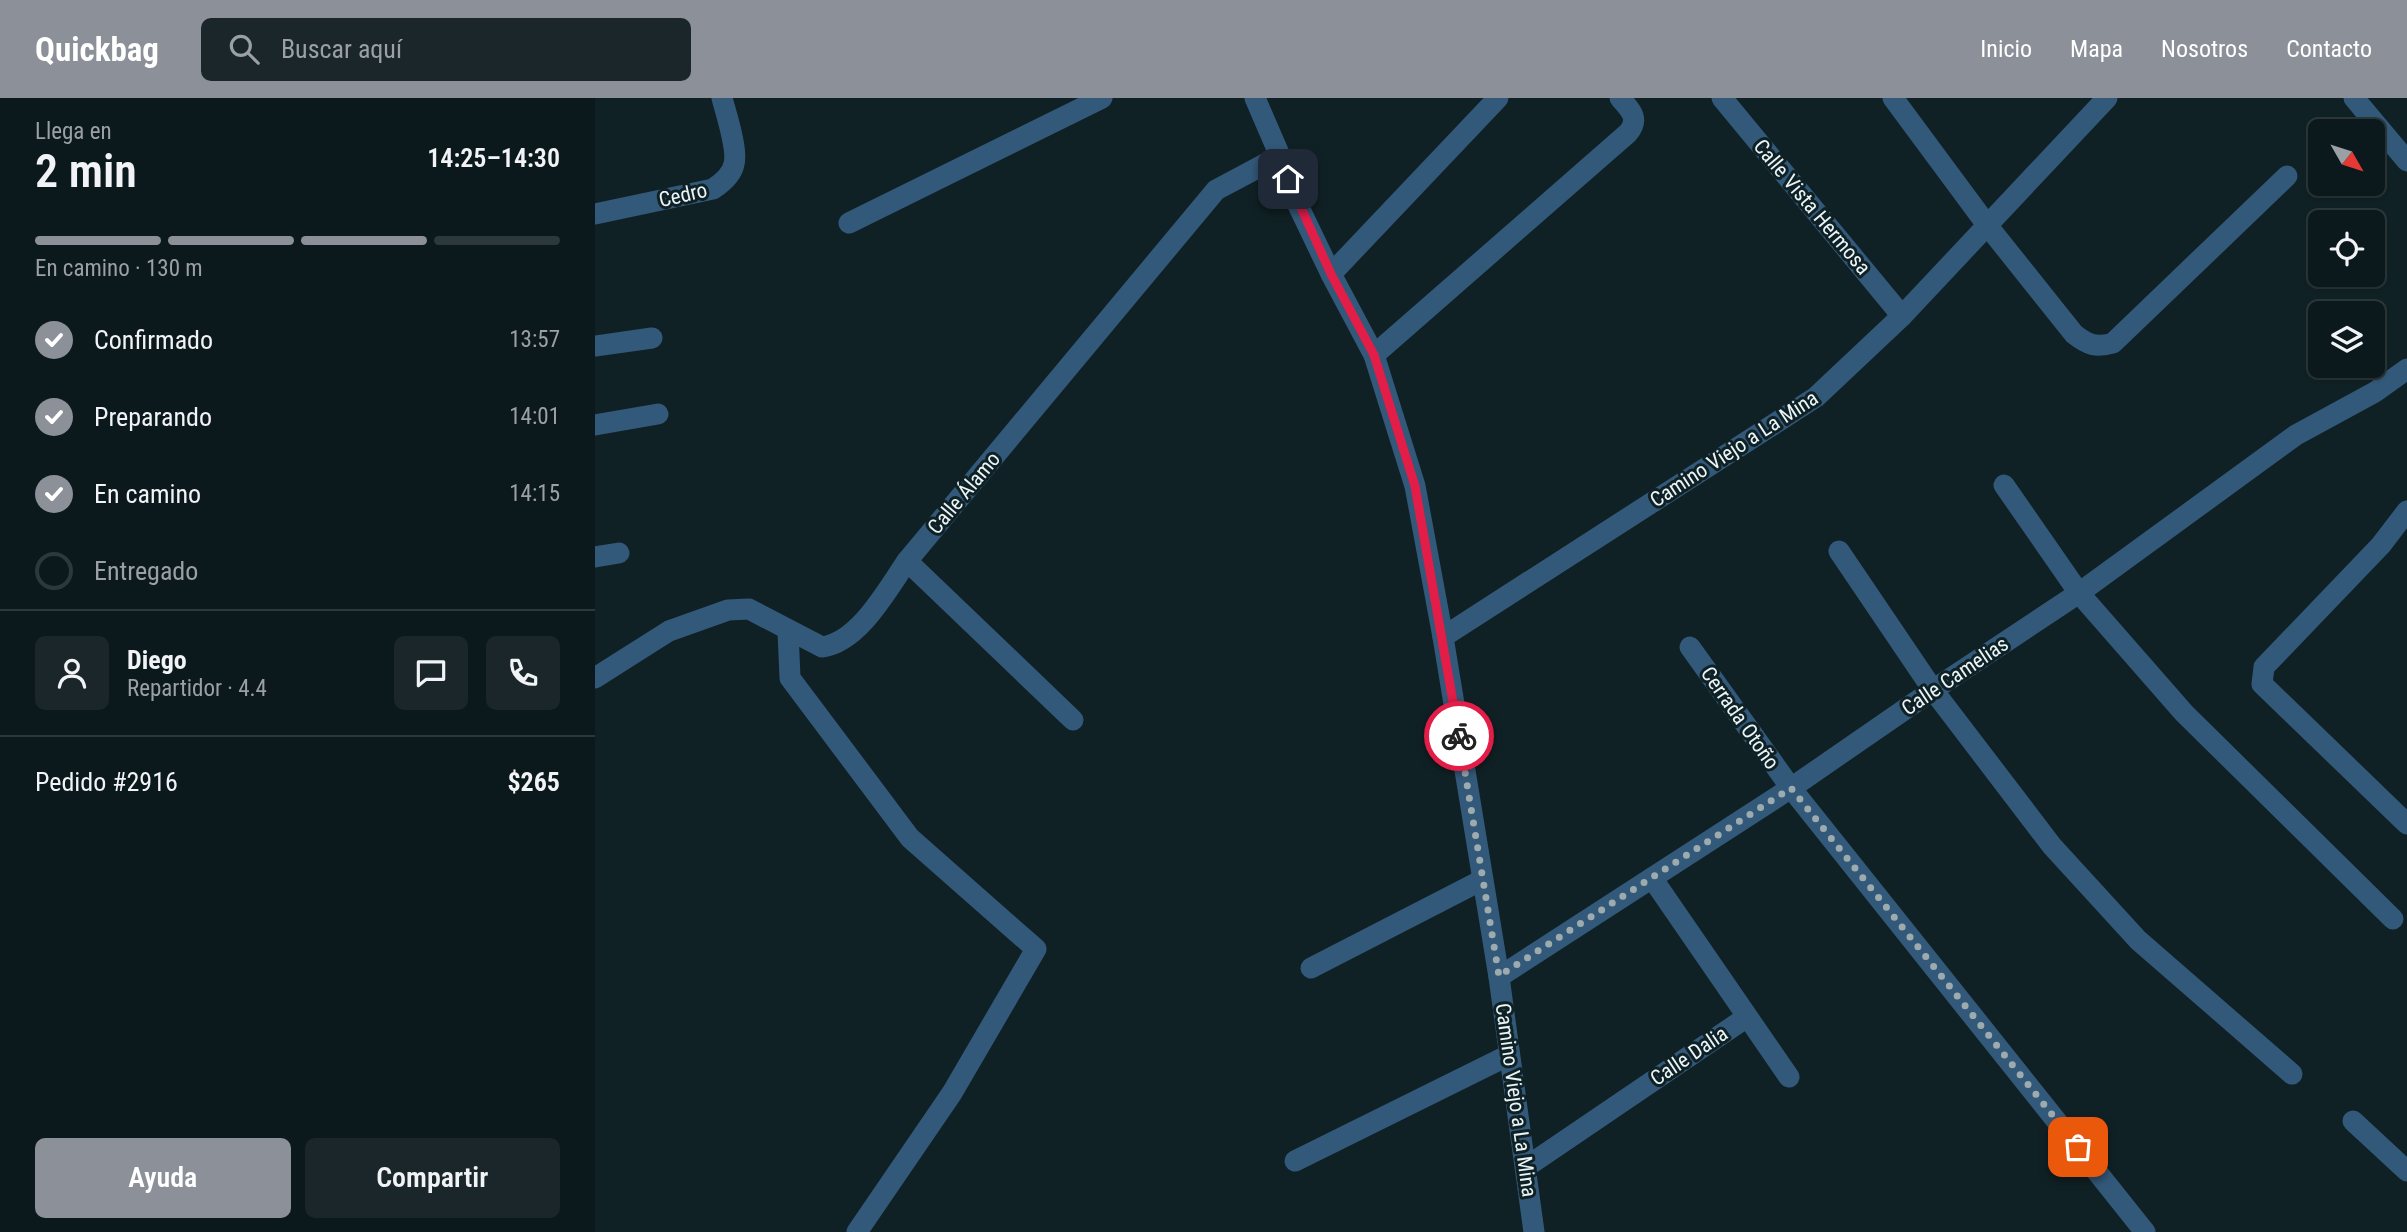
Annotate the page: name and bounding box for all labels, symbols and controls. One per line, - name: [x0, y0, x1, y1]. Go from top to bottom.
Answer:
- search box: [201, 18, 691, 81]
- text: Quickbag: [35, 30, 159, 69]
- icon: search: [225, 30, 263, 68]
- text: Buscar aquí: [281, 34, 402, 64]
- text: Inicio: [1980, 35, 2032, 63]
- text: Mapa: [2070, 35, 2123, 63]
- text: Nosotros: [2161, 35, 2248, 63]
- text: Contacto: [2286, 35, 2372, 63]
- text: Llega en: [35, 118, 112, 145]
- north arrow: [2308, 119, 2385, 196]
- map controls: [2308, 119, 2385, 378]
- street label: Calle Vista Hermosa: [1749, 135, 1875, 279]
- text: 14:25–14:30: [427, 143, 560, 173]
- text: 2 min: [35, 144, 137, 198]
- pin: [1258, 149, 1318, 209]
- icon: home: [1269, 160, 1307, 198]
- street label: Cedro: [656, 178, 710, 212]
- button: locate: [2308, 210, 2385, 287]
- text: En camino · 130 m: [35, 255, 203, 282]
- button: layers: [2308, 301, 2385, 378]
- icon: check: [35, 321, 73, 359]
- text: Confirmado: [94, 325, 213, 355]
- text: 13:57: [509, 326, 560, 353]
- street label: Camino Viejo a La Mina: [1646, 386, 1822, 512]
- icon: check: [35, 398, 73, 436]
- text: Preparando: [94, 402, 212, 432]
- text: 14:01: [509, 403, 560, 430]
- street label: Calle Álamo: [923, 447, 1005, 539]
- icon: check: [35, 475, 73, 513]
- text: En camino: [94, 479, 201, 509]
- text: 14:15: [509, 480, 560, 507]
- text: Entregado: [94, 556, 198, 586]
- street label: Calle Camelias: [1897, 632, 2013, 720]
- button: person: [35, 636, 109, 710]
- button: chat: [394, 636, 468, 710]
- button: phone: [486, 636, 560, 710]
- text: Diego: [127, 645, 187, 675]
- street label: Cerrada Otoño: [1696, 662, 1784, 774]
- text: Repartidor · 4.4: [127, 675, 267, 702]
- courier: [1424, 701, 1494, 771]
- icon: bike: [1440, 717, 1478, 755]
- text: Pedido #2916: [35, 767, 178, 797]
- text: $265: [507, 767, 560, 797]
- street label: Camino Viejo a La Mina: [1491, 1002, 1541, 1198]
- street label: Calle Dalia: [1646, 1021, 1732, 1091]
- pin: [2048, 1117, 2108, 1177]
- icon: bag: [2059, 1128, 2097, 1166]
- button: Ayuda: [35, 1138, 291, 1218]
- button: Compartir: [305, 1138, 560, 1218]

